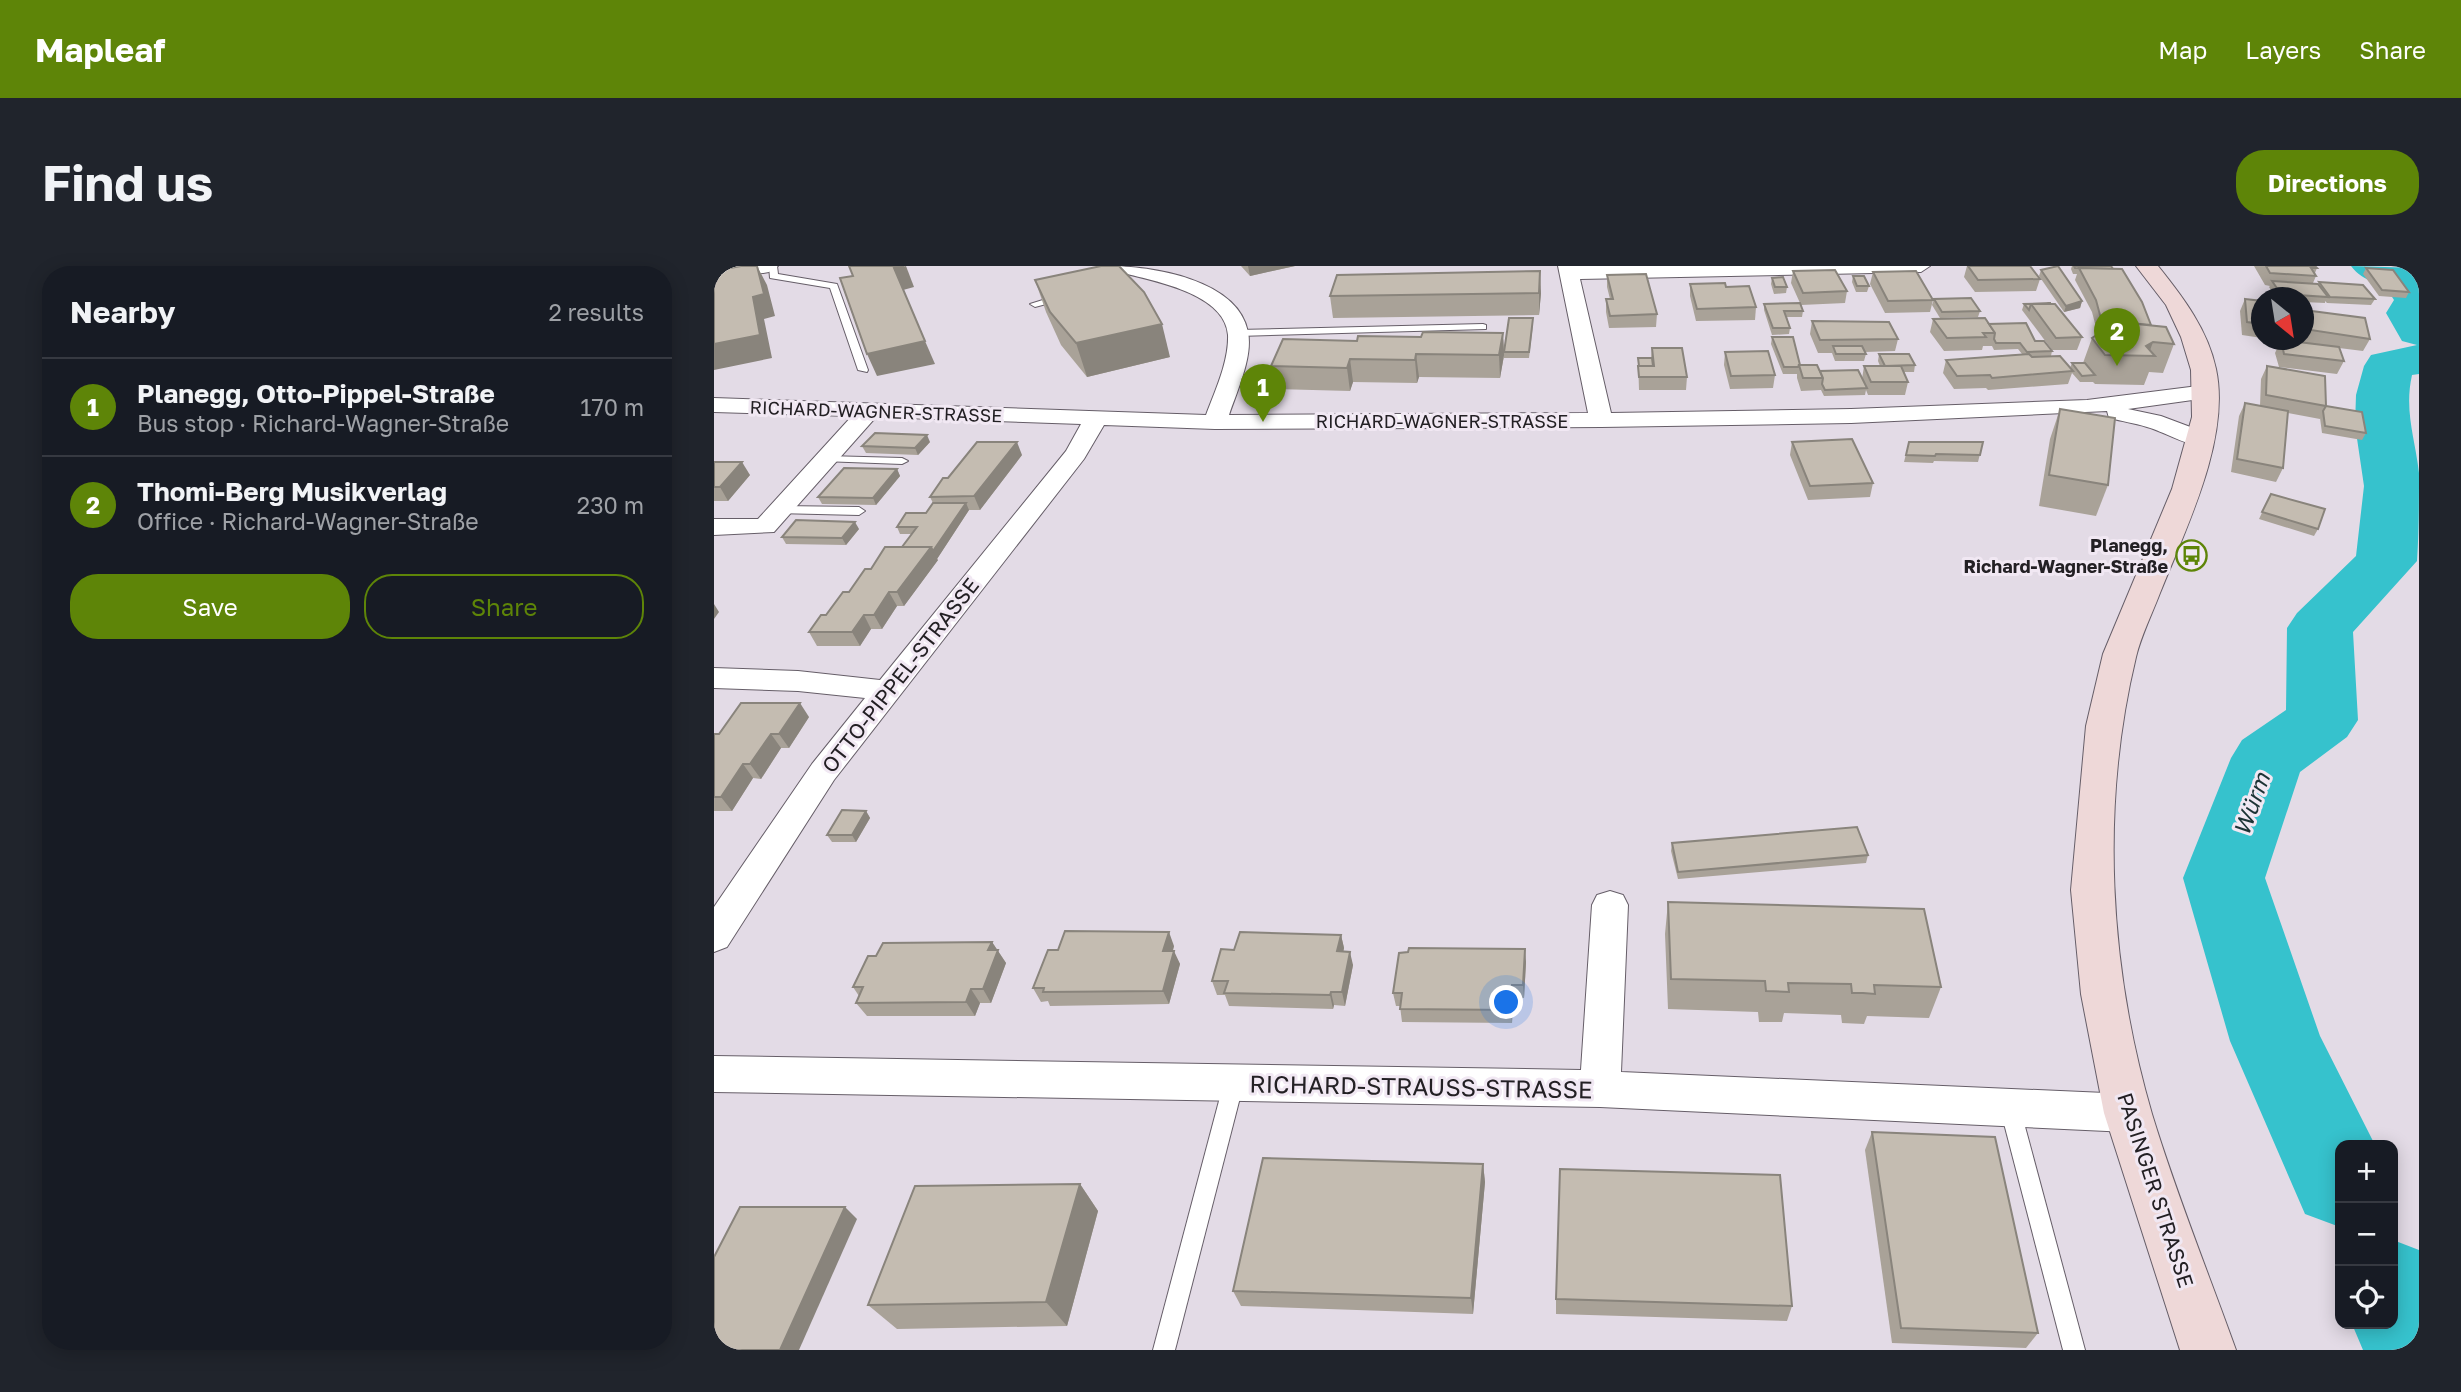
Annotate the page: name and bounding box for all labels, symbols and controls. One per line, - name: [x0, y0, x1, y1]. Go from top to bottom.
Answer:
- text: Mapleaf: [35, 30, 165, 69]
- text: Map: [2158, 35, 2207, 64]
- text: Layers: [2245, 35, 2321, 64]
- text: Share: [2359, 35, 2426, 64]
- button: Directions: [2236, 150, 2419, 215]
- text: Find us: [42, 153, 213, 212]
- north arrow: [2251, 287, 2314, 350]
- text: Nearby: [70, 294, 175, 330]
- text: 2 results: [548, 298, 644, 326]
- pin: 2: [2094, 308, 2140, 366]
- pin: 1: [1240, 364, 1286, 422]
- text: Planegg, Otto-Pippel-Straße: [137, 378, 495, 409]
- text: 1: [87, 393, 99, 421]
- text: 170 m: [580, 393, 644, 421]
- street label: RICHARD-WAGNER-STRASSE: [749, 396, 1003, 426]
- text: Bus stop · Richard-Wagner-Straße: [137, 409, 509, 437]
- street label: RICHARD-WAGNER-STRASSE: [1316, 410, 1568, 432]
- text: Thomi-Berg Musikverlag: [137, 476, 447, 507]
- text: 2: [86, 491, 100, 519]
- text: 230 m: [577, 491, 644, 519]
- text: Office · Richard-Wagner-Straße: [137, 507, 479, 535]
- place label: Planegg, Richard-Wagner-Straße: [1964, 534, 2168, 577]
- bus stop icon: Planegg, Richard-Wagner-Straße: [2174, 538, 2208, 572]
- street label: OTTO-PIPPEL-STRASSE: [816, 573, 984, 777]
- button: Save: [70, 574, 350, 639]
- button: Share: [364, 574, 644, 639]
- water label: Würm: [2227, 767, 2276, 839]
- your location: [1489, 985, 1523, 1019]
- street label: RICHARD-STRAUSS-STRASSE: [1249, 1069, 1593, 1103]
- street label: PASINGER STRASSE: [2112, 1089, 2200, 1291]
- map controls: [2335, 1140, 2398, 1329]
- button: +: [2335, 1140, 2398, 1203]
- button: −: [2335, 1203, 2398, 1266]
- button: locate: [2335, 1266, 2398, 1329]

